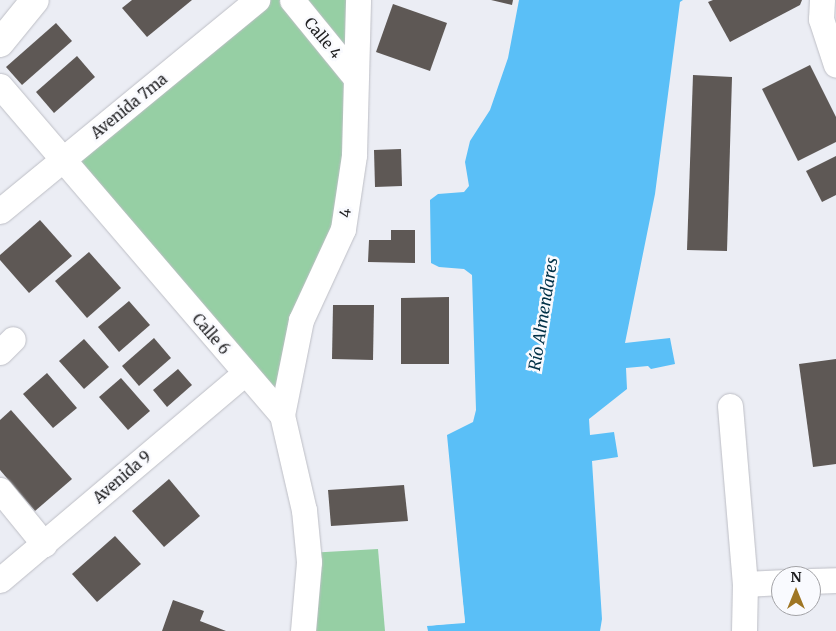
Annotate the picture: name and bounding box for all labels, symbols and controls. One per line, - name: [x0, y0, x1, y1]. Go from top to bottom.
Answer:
- street label: Calle 4: [301, 14, 345, 62]
- street label: Avenida 7ma: [87, 70, 171, 142]
- street label: 4: [335, 207, 355, 219]
- water label: Río Almendares: [525, 256, 561, 372]
- street label: Calle 6: [189, 310, 233, 358]
- street label: Avenida 9: [90, 447, 154, 507]
- north arrow: [771, 566, 821, 616]
- text: N: [790, 568, 802, 586]

